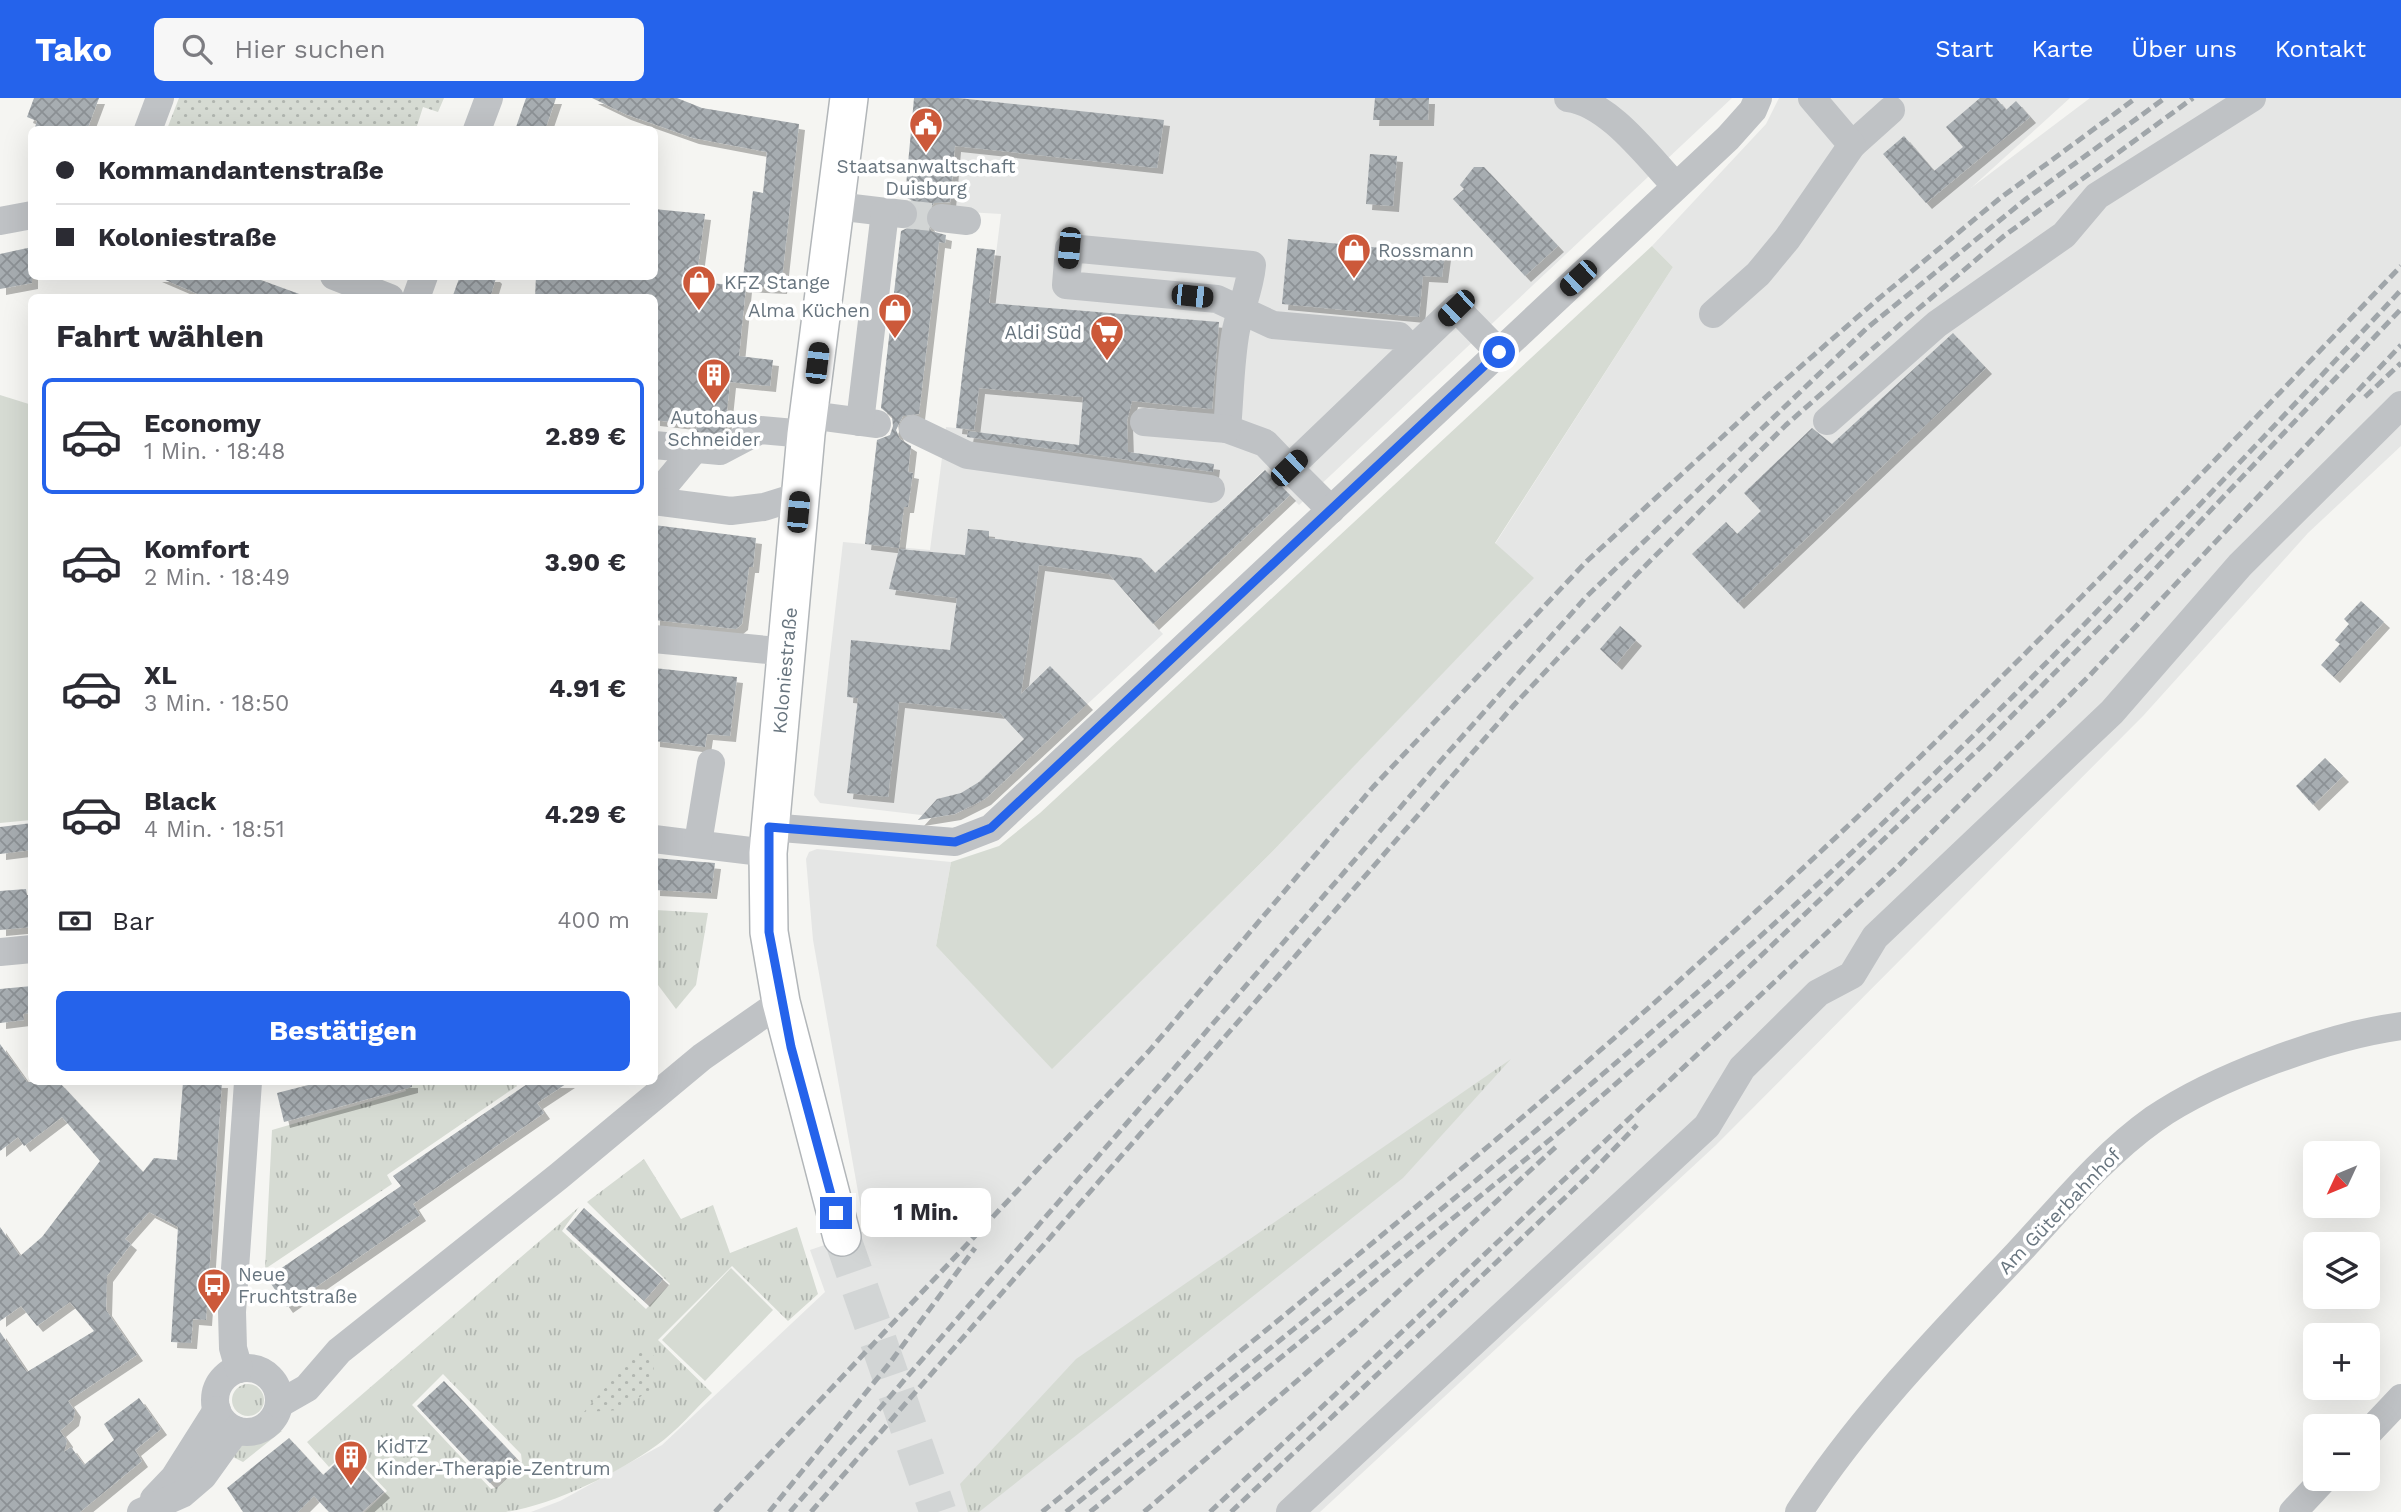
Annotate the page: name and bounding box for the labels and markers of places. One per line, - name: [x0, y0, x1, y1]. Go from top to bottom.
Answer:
- public building icon: Staatsanwaltschaft Duisburg: [907, 105, 945, 154]
- place label: Staatsanwaltschaft Duisburg: [837, 155, 1016, 200]
- shop icon: Rossmann: [1335, 231, 1373, 280]
- place label: Rossmann: [1378, 239, 1474, 262]
- shop icon: KFZ Stange: [680, 263, 718, 312]
- place label: KFZ Stange: [724, 271, 830, 294]
- shop icon: Alma Küchen: [876, 291, 914, 340]
- place label: Alma Küchen: [748, 299, 870, 322]
- supermarket icon: Aldi Süd: [1088, 313, 1126, 362]
- place label: Aldi Süd: [1004, 321, 1082, 344]
- building icon: Autohaus Schneider: [695, 356, 733, 405]
- place label: Autohaus Schneider: [668, 406, 761, 451]
- place label: Neue Fruchtstraße: [238, 1263, 357, 1308]
- bus stop icon: Neue Fruchtstraße: [195, 1266, 233, 1315]
- place label: KidTZ Kinder-Therapie-Zentrum: [376, 1435, 611, 1480]
- building icon: KidTZ Kinder-Therapie-Zentrum: [332, 1438, 370, 1487]

